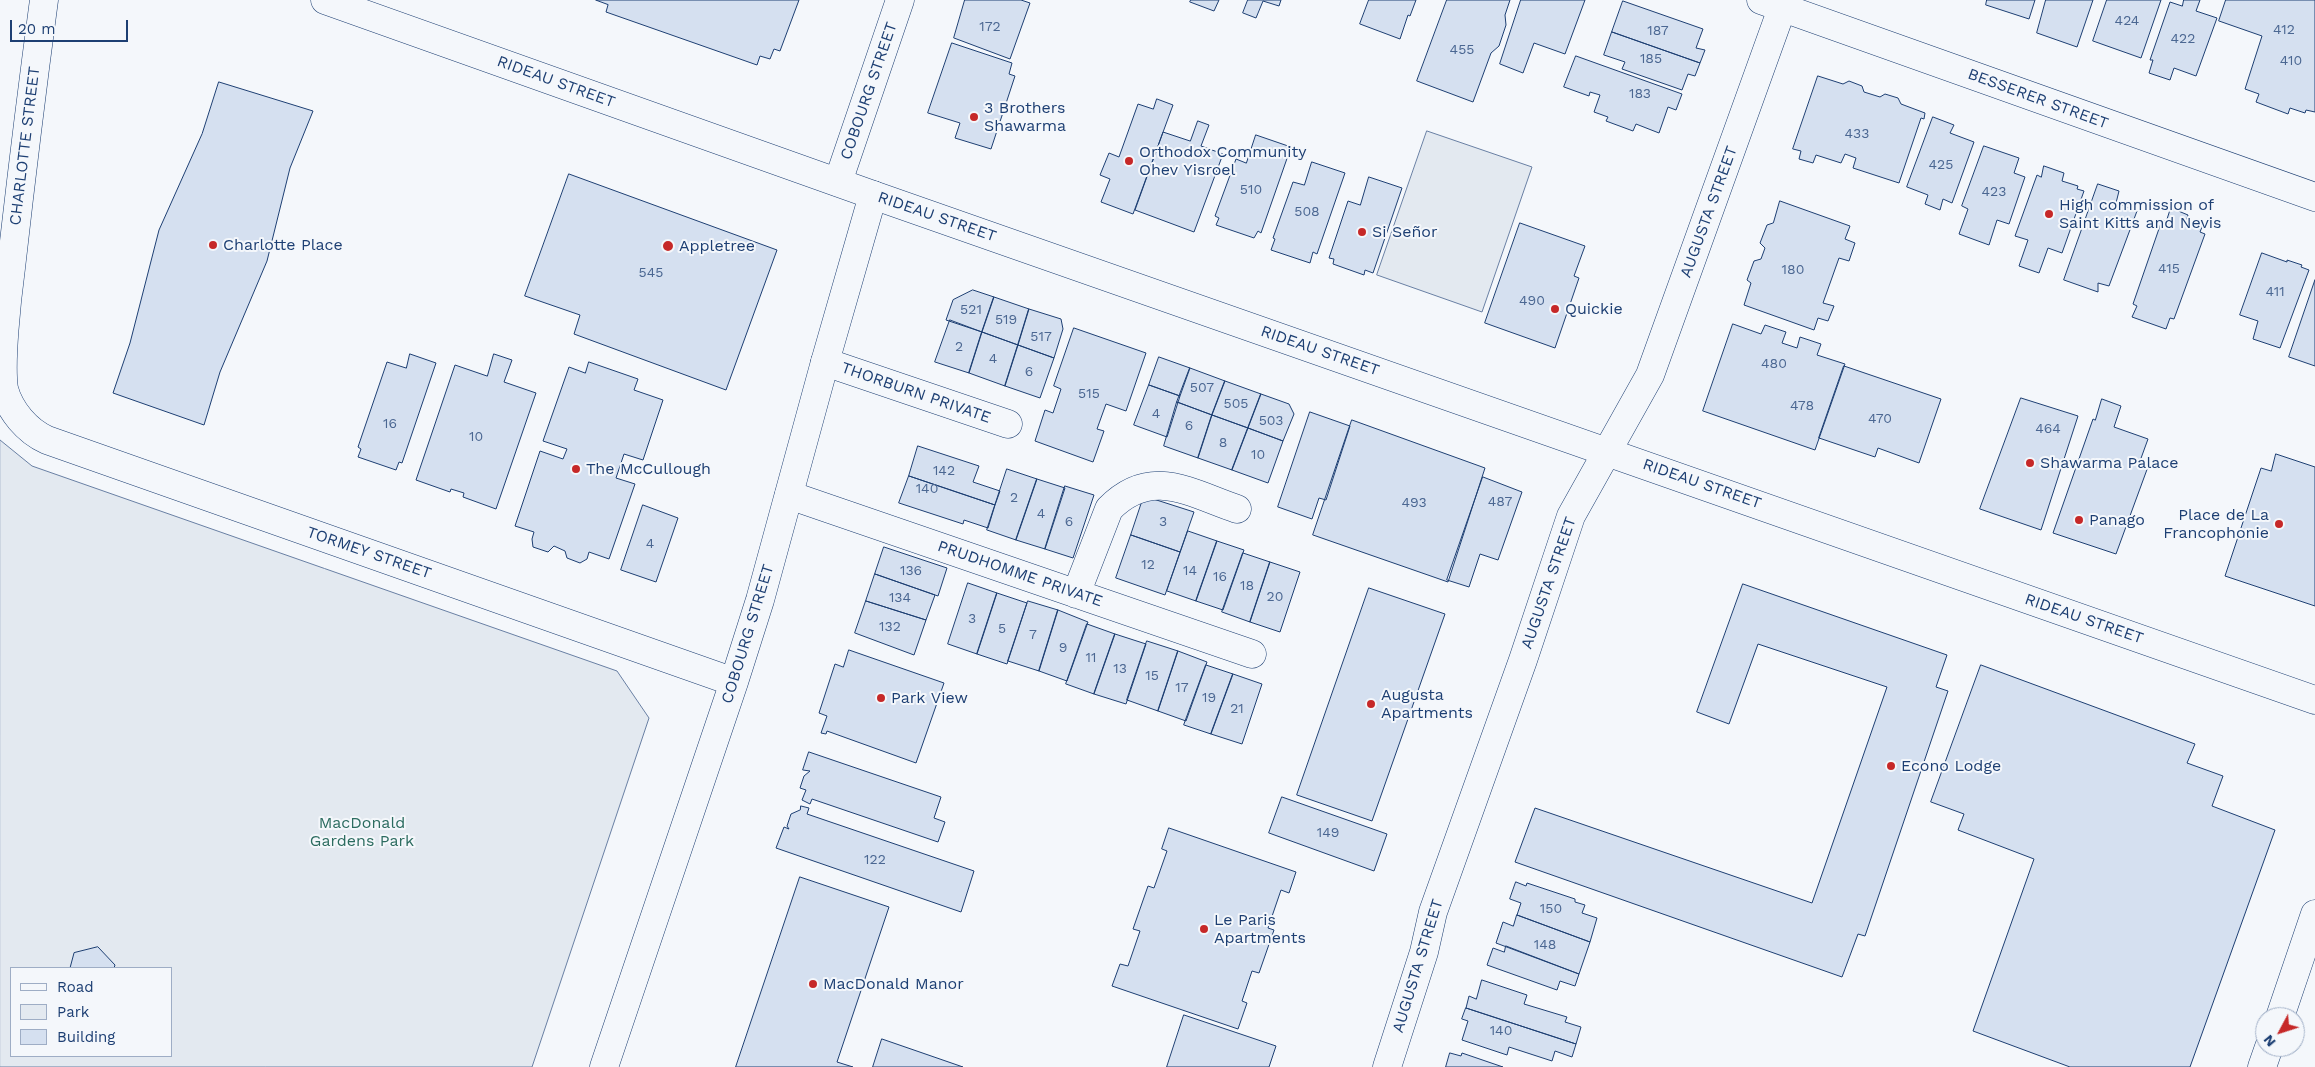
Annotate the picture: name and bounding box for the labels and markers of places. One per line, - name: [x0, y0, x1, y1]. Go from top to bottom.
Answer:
- place label: 3 Brothers Shawarma: [984, 98, 1066, 136]
- marker: 3 Brothers Shawarma: [968, 111, 980, 123]
- place label: Orthodox Community Ohev Yisroel: [1139, 142, 1306, 180]
- marker: Orthodox Community Ohev Yisroel: [1123, 155, 1135, 167]
- place label: High commission of Saint Kitts and Nevis: [2059, 195, 2221, 233]
- marker: High commission of Saint Kitts and Nevis: [2043, 208, 2055, 220]
- place label: Si Señor: [1372, 222, 1437, 242]
- marker: Si Señor: [1356, 226, 1368, 238]
- place label: Charlotte Place: [223, 235, 343, 255]
- place label: Appletree: [679, 236, 755, 256]
- marker: Charlotte Place: [207, 239, 219, 251]
- marker: Appletree: [661, 239, 675, 253]
- place label: Quickie: [1565, 299, 1623, 319]
- marker: Quickie: [1549, 303, 1561, 315]
- place label: Shawarma Palace: [2040, 453, 2179, 473]
- marker: Shawarma Palace: [2024, 457, 2036, 469]
- place label: The McCullough: [586, 459, 711, 479]
- marker: The McCullough: [570, 463, 582, 475]
- place label: Place de La Francophonie: [2163, 505, 2269, 543]
- place label: Panago: [2089, 510, 2145, 530]
- marker: Panago: [2073, 514, 2085, 526]
- marker: Place de La Francophonie: [2273, 518, 2285, 530]
- place label: Augusta Apartments: [1381, 685, 1473, 723]
- place label: Park View: [891, 688, 968, 708]
- marker: Park View: [875, 692, 887, 704]
- marker: Augusta Apartments: [1365, 698, 1377, 710]
- place label: Econo Lodge: [1901, 756, 2001, 776]
- marker: Econo Lodge: [1885, 760, 1897, 772]
- place label: Le Paris Apartments: [1214, 910, 1306, 948]
- marker: Le Paris Apartments: [1198, 923, 1210, 935]
- place label: MacDonald Manor: [823, 974, 964, 994]
- marker: MacDonald Manor: [807, 978, 819, 990]

